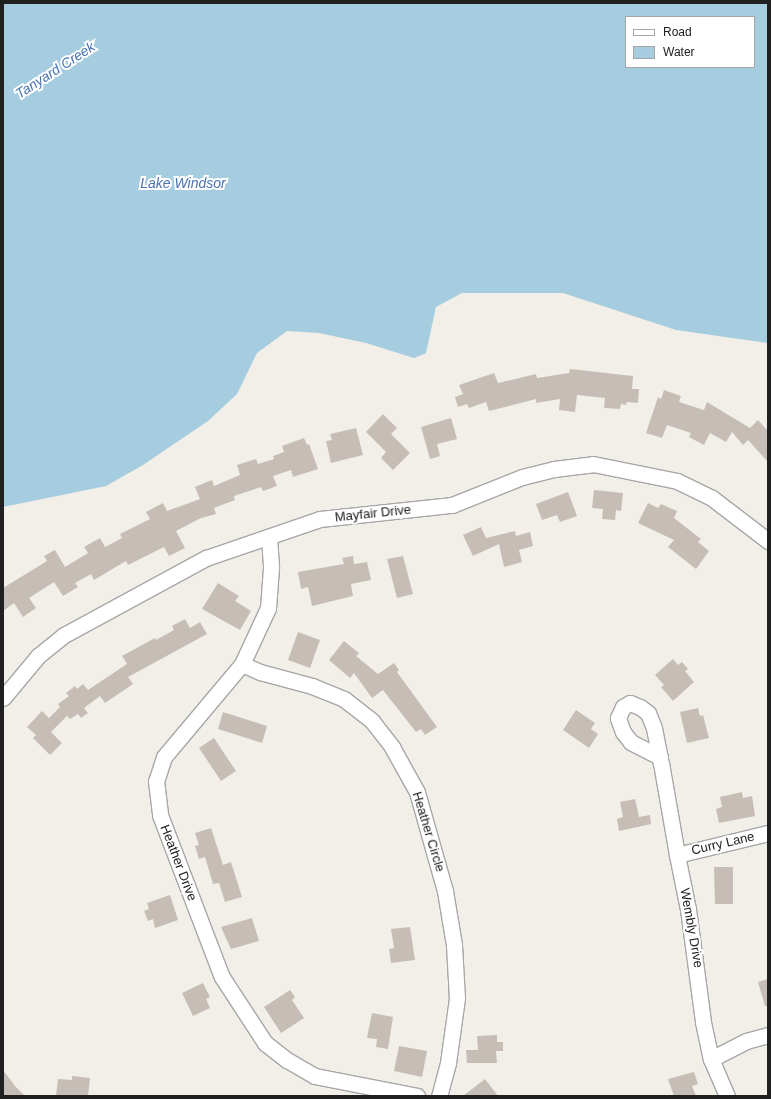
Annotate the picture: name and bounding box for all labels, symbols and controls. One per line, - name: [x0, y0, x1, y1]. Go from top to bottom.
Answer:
- legend: [625, 16, 755, 68]
- text: Road: [663, 25, 692, 39]
- water label: Tanyard Creek: [12, 38, 98, 102]
- text: Water: [663, 45, 695, 59]
- water label: Lake Windsor: [140, 175, 226, 191]
- street label: Mayfair Drive: [334, 502, 412, 526]
- street label: Heather Circle: [408, 790, 448, 874]
- street label: Heather Drive: [156, 823, 200, 903]
- street label: Curry Lane: [690, 829, 756, 859]
- street label: Wembly Drive: [676, 887, 706, 969]

